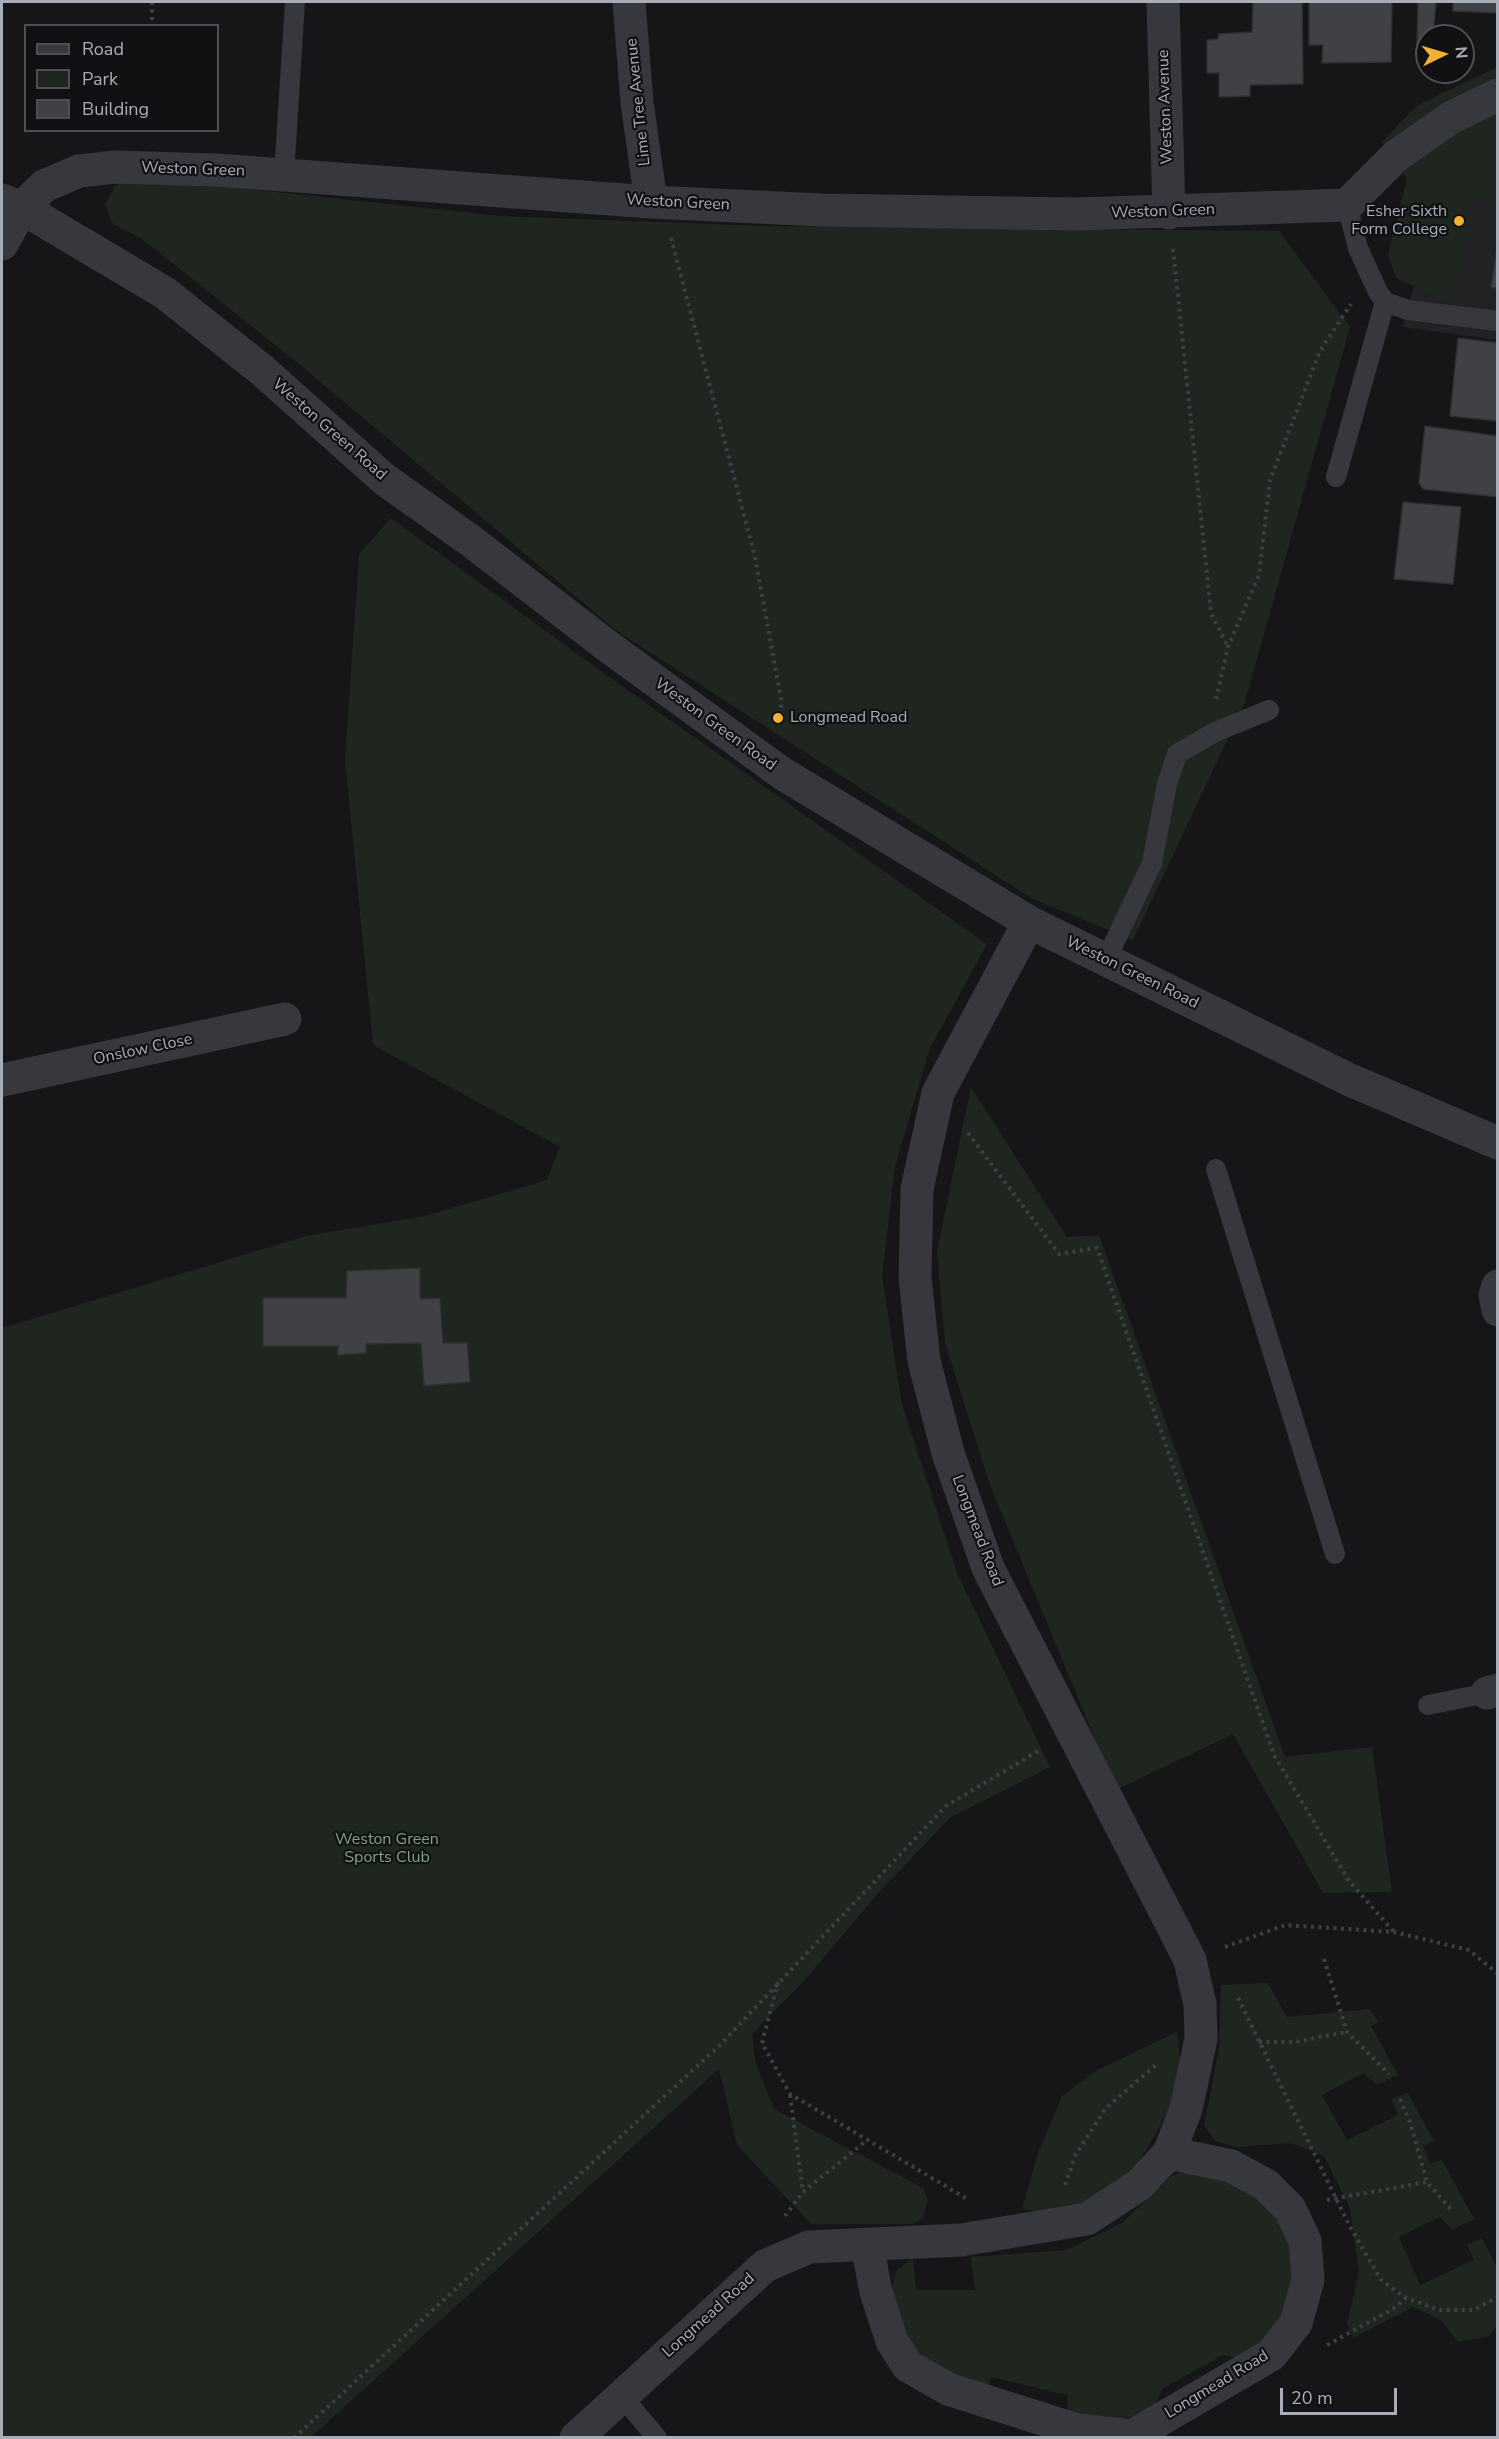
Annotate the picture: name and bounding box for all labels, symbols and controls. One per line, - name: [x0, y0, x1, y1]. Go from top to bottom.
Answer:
- legend: [24, 24, 219, 132]
- north arrow: [1415, 24, 1475, 84]
- text: Road: [82, 37, 124, 61]
- street label: Lime Tree Avenue: [623, 37, 655, 167]
- text: N: [1449, 46, 1472, 60]
- street label: Weston Avenue: [1154, 49, 1178, 165]
- text: Park: [82, 67, 118, 91]
- text: Building: [82, 97, 149, 121]
- street label: Weston Green: [141, 159, 245, 181]
- street label: Weston Green: [626, 191, 730, 215]
- street label: Weston Green: [1111, 201, 1215, 223]
- place label: Esher Sixth Form College: [1351, 202, 1447, 240]
- marker: Esher Sixth Form College: [1452, 214, 1466, 228]
- street label: Weston Green Road: [268, 375, 390, 485]
- street label: Weston Green Road: [651, 675, 779, 775]
- place label: Longmead Road: [790, 708, 907, 728]
- marker: Longmead Road: [771, 711, 785, 725]
- street label: Weston Green Road: [1063, 933, 1201, 1013]
- street label: Onslow Close: [92, 1030, 194, 1070]
- street label: Longmead Road: [947, 1473, 1007, 1589]
- park label: Weston Green Sports Club: [335, 1830, 439, 1868]
- street label: Longmead Road: [659, 2270, 759, 2362]
- street label: Longmead Road: [1162, 2347, 1272, 2423]
- scale bar: [1283, 2376, 1400, 2414]
- text: 20 m: [1291, 2386, 1333, 2410]

